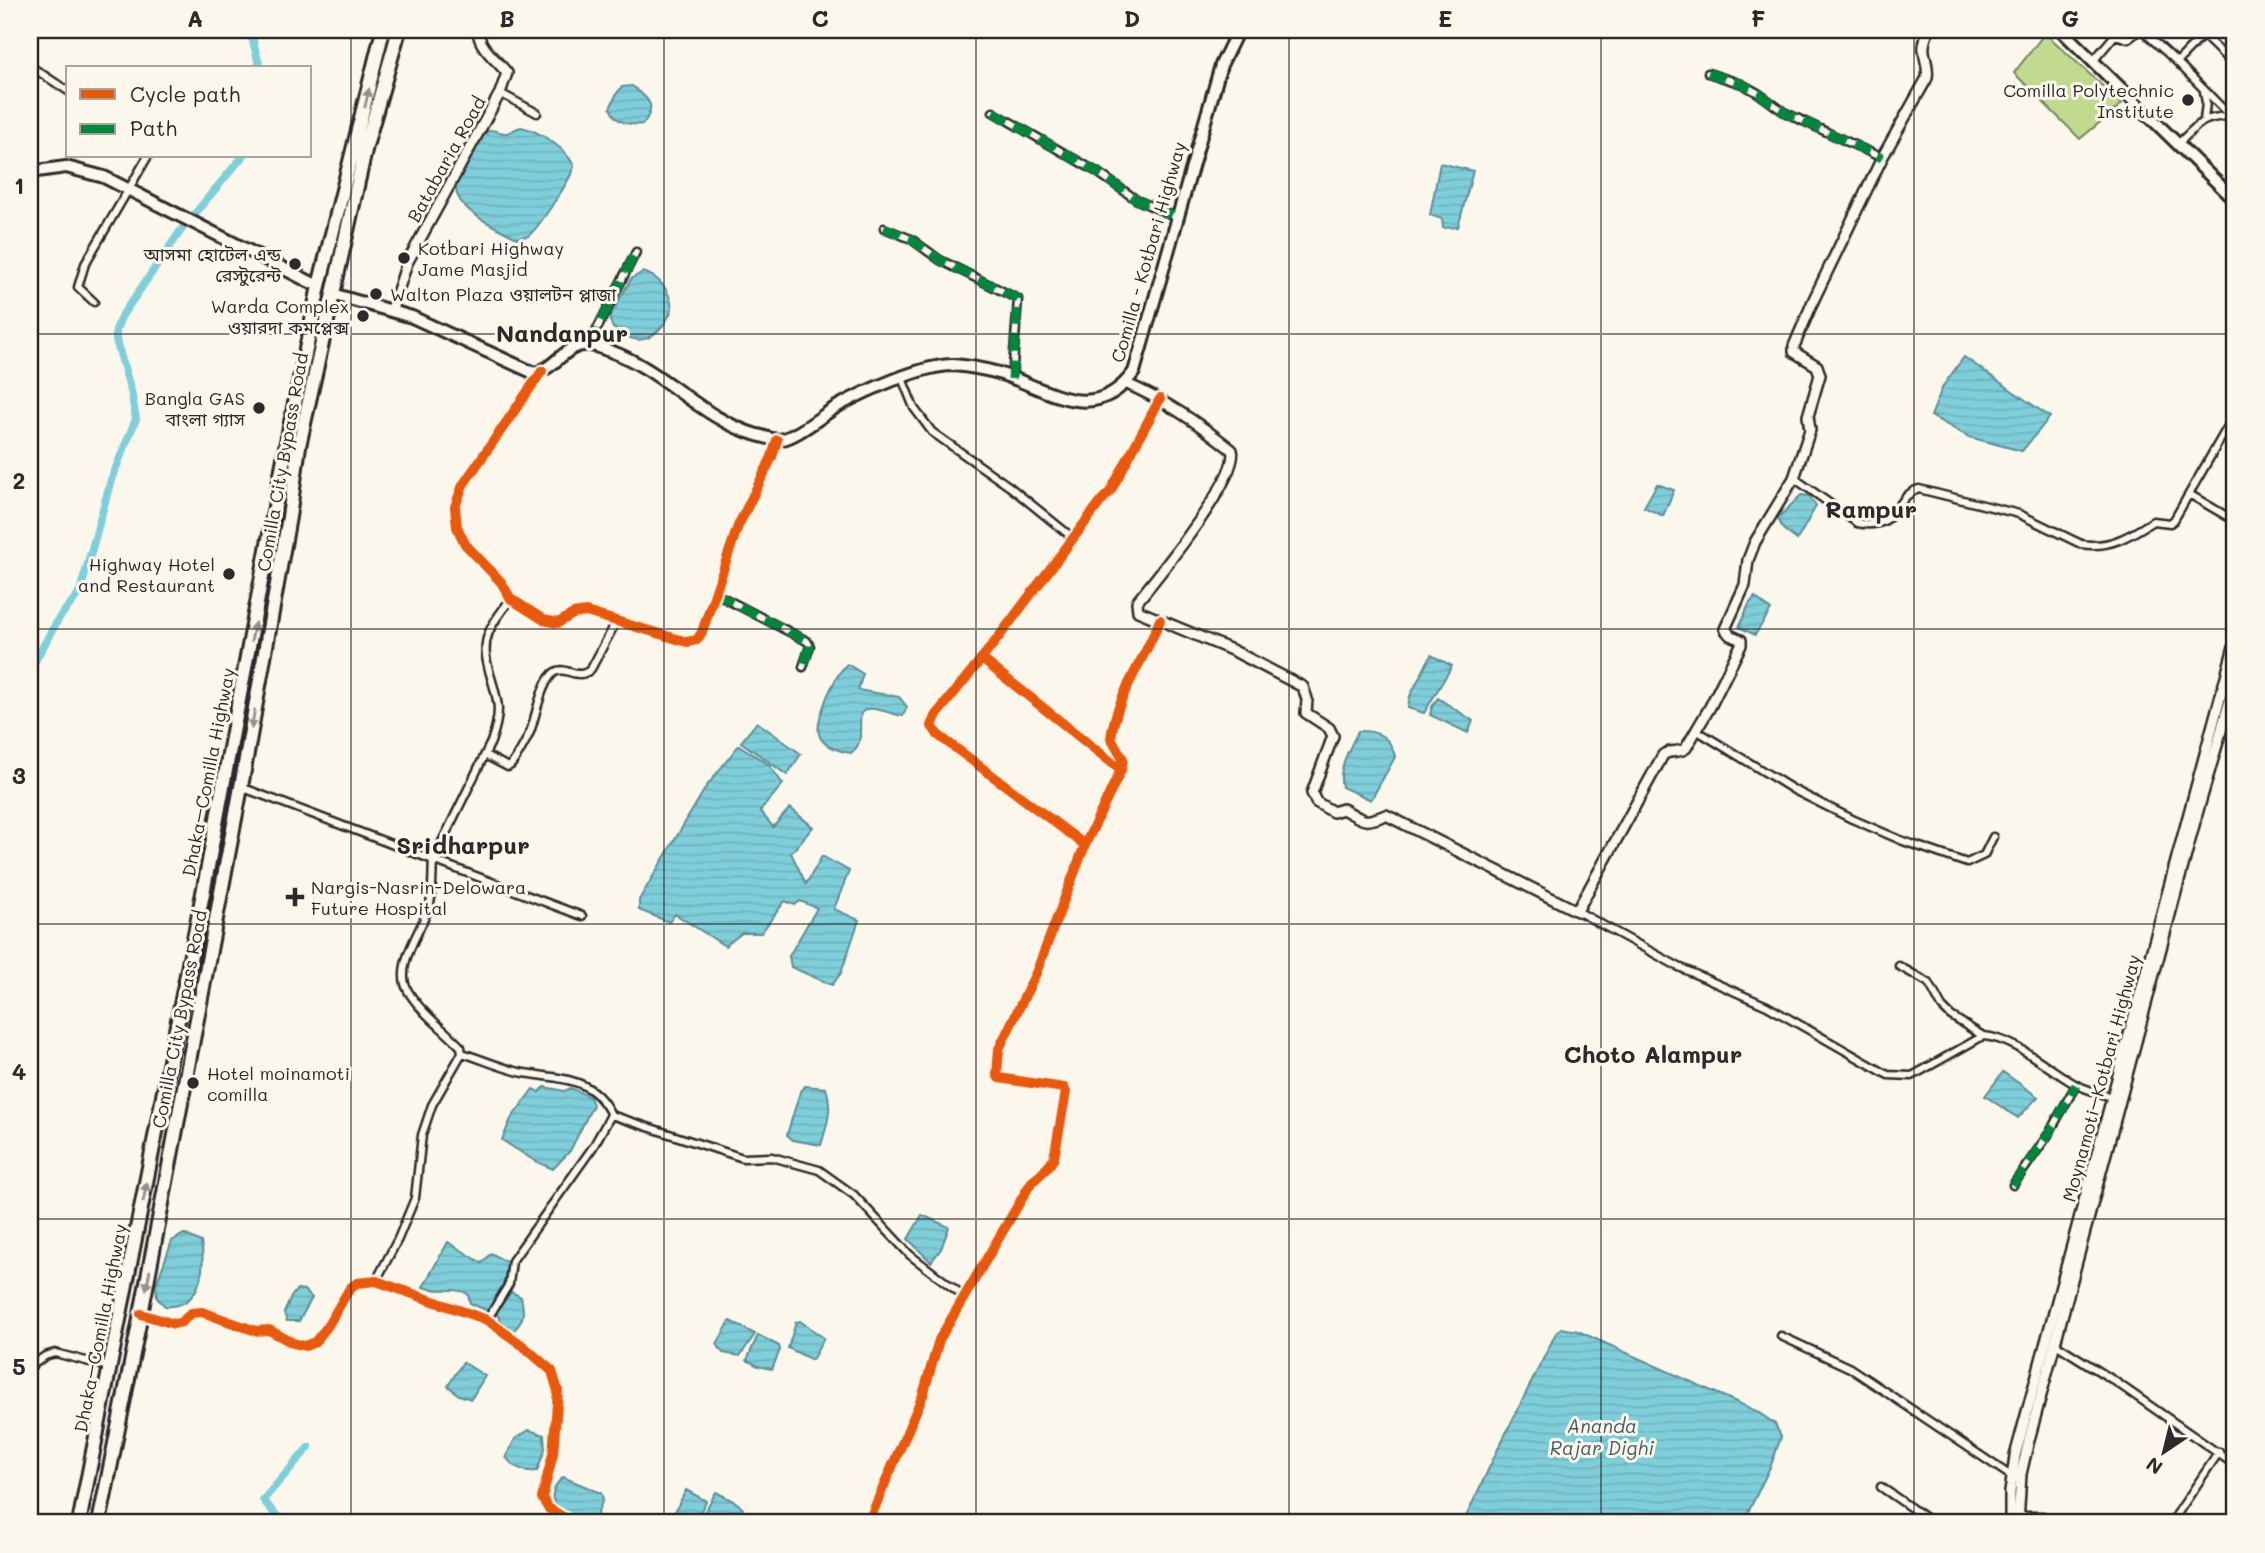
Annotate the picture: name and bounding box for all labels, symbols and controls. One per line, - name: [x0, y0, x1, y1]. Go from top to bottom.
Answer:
- text: A: [187, 3, 203, 33]
- text: B: [499, 3, 515, 33]
- text: C: [811, 3, 829, 33]
- text: D: [1124, 3, 1140, 33]
- text: E: [1438, 3, 1452, 33]
- text: F: [1751, 3, 1765, 33]
- text: G: [2061, 3, 2079, 33]
- legend: [66, 66, 312, 158]
- place label: Comilla Polytechnic Institute: [2003, 78, 2174, 123]
- text: Cycle path: [130, 80, 240, 107]
- one-way arrow: [361, 87, 372, 109]
- street label: Batabaria Road: [401, 92, 491, 226]
- marker: Comilla Polytechnic Institute: [2180, 92, 2196, 108]
- text: Path: [130, 114, 177, 141]
- street label: Comilla - Kotbari Highway: [1105, 139, 1191, 365]
- text: 1: [14, 170, 24, 200]
- place label: Kotbari Highway Jame Masjid: [418, 236, 564, 281]
- place label: আসমা হোটেল এন্ড রেস্টুরেন্ট: [143, 242, 282, 287]
- marker: Kotbari Highway Jame Masjid: [396, 250, 412, 266]
- marker: আসমা হোটেল এন্ড রেস্টুরেন্ট: [287, 256, 303, 272]
- place label: Walton Plaza ওয়ালটন প্লাজা: [390, 282, 616, 306]
- marker: Walton Plaza ওয়ালটন প্লাজা: [368, 286, 384, 302]
- place label: Warda Complex ওয়ারদা কমপ্লেক্স: [211, 294, 350, 339]
- marker: Warda Complex ওয়ারদা কমপ্লেক্স: [355, 308, 371, 324]
- district label: Nandanpur: [496, 317, 628, 348]
- street label: Comilla City Bypass Road: [251, 351, 313, 573]
- place label: Bangla GAS বাংলা গ্যাস: [145, 386, 246, 431]
- marker: Bangla GAS বাংলা গ্যাস: [251, 400, 267, 416]
- text: 2: [13, 465, 25, 495]
- district label: Rampur: [1825, 493, 1917, 524]
- place label: Highway Hotel and Restaurant: [78, 552, 215, 597]
- marker: Highway Hotel and Restaurant: [221, 566, 237, 582]
- one-way arrow: [247, 621, 258, 643]
- street label: Dhaka–Comilla Highway: [176, 666, 240, 878]
- one-way arrow: [247, 708, 258, 730]
- text: 3: [12, 760, 26, 790]
- district label: Sridharpur: [396, 829, 530, 860]
- place label: Nargis-Nasrin-Delowara Future Hospital: [311, 875, 526, 920]
- marker: Nargis-Nasrin-Delowara Future Hospital: [285, 887, 305, 907]
- street label: Comilla City Bypass Road: [146, 908, 212, 1130]
- street label: Moynamoti–Kotbari Highway: [2056, 952, 2146, 1204]
- district label: Choto Alampur: [1564, 1038, 1742, 1069]
- text: 4: [12, 1056, 26, 1086]
- place label: Hotel moinamoti comilla: [207, 1061, 350, 1106]
- marker: Hotel moinamoti comilla: [185, 1075, 201, 1091]
- one-way arrow: [139, 1181, 150, 1203]
- street label: Dhaka–Comilla Highway: [68, 1222, 132, 1434]
- one-way arrow: [142, 1269, 153, 1291]
- text: 5: [12, 1351, 26, 1381]
- water label: Ananda Rajar Dighi: [1550, 1413, 1654, 1460]
- north arrow: [2128, 1416, 2198, 1486]
- text: N: [2141, 1452, 2167, 1481]

